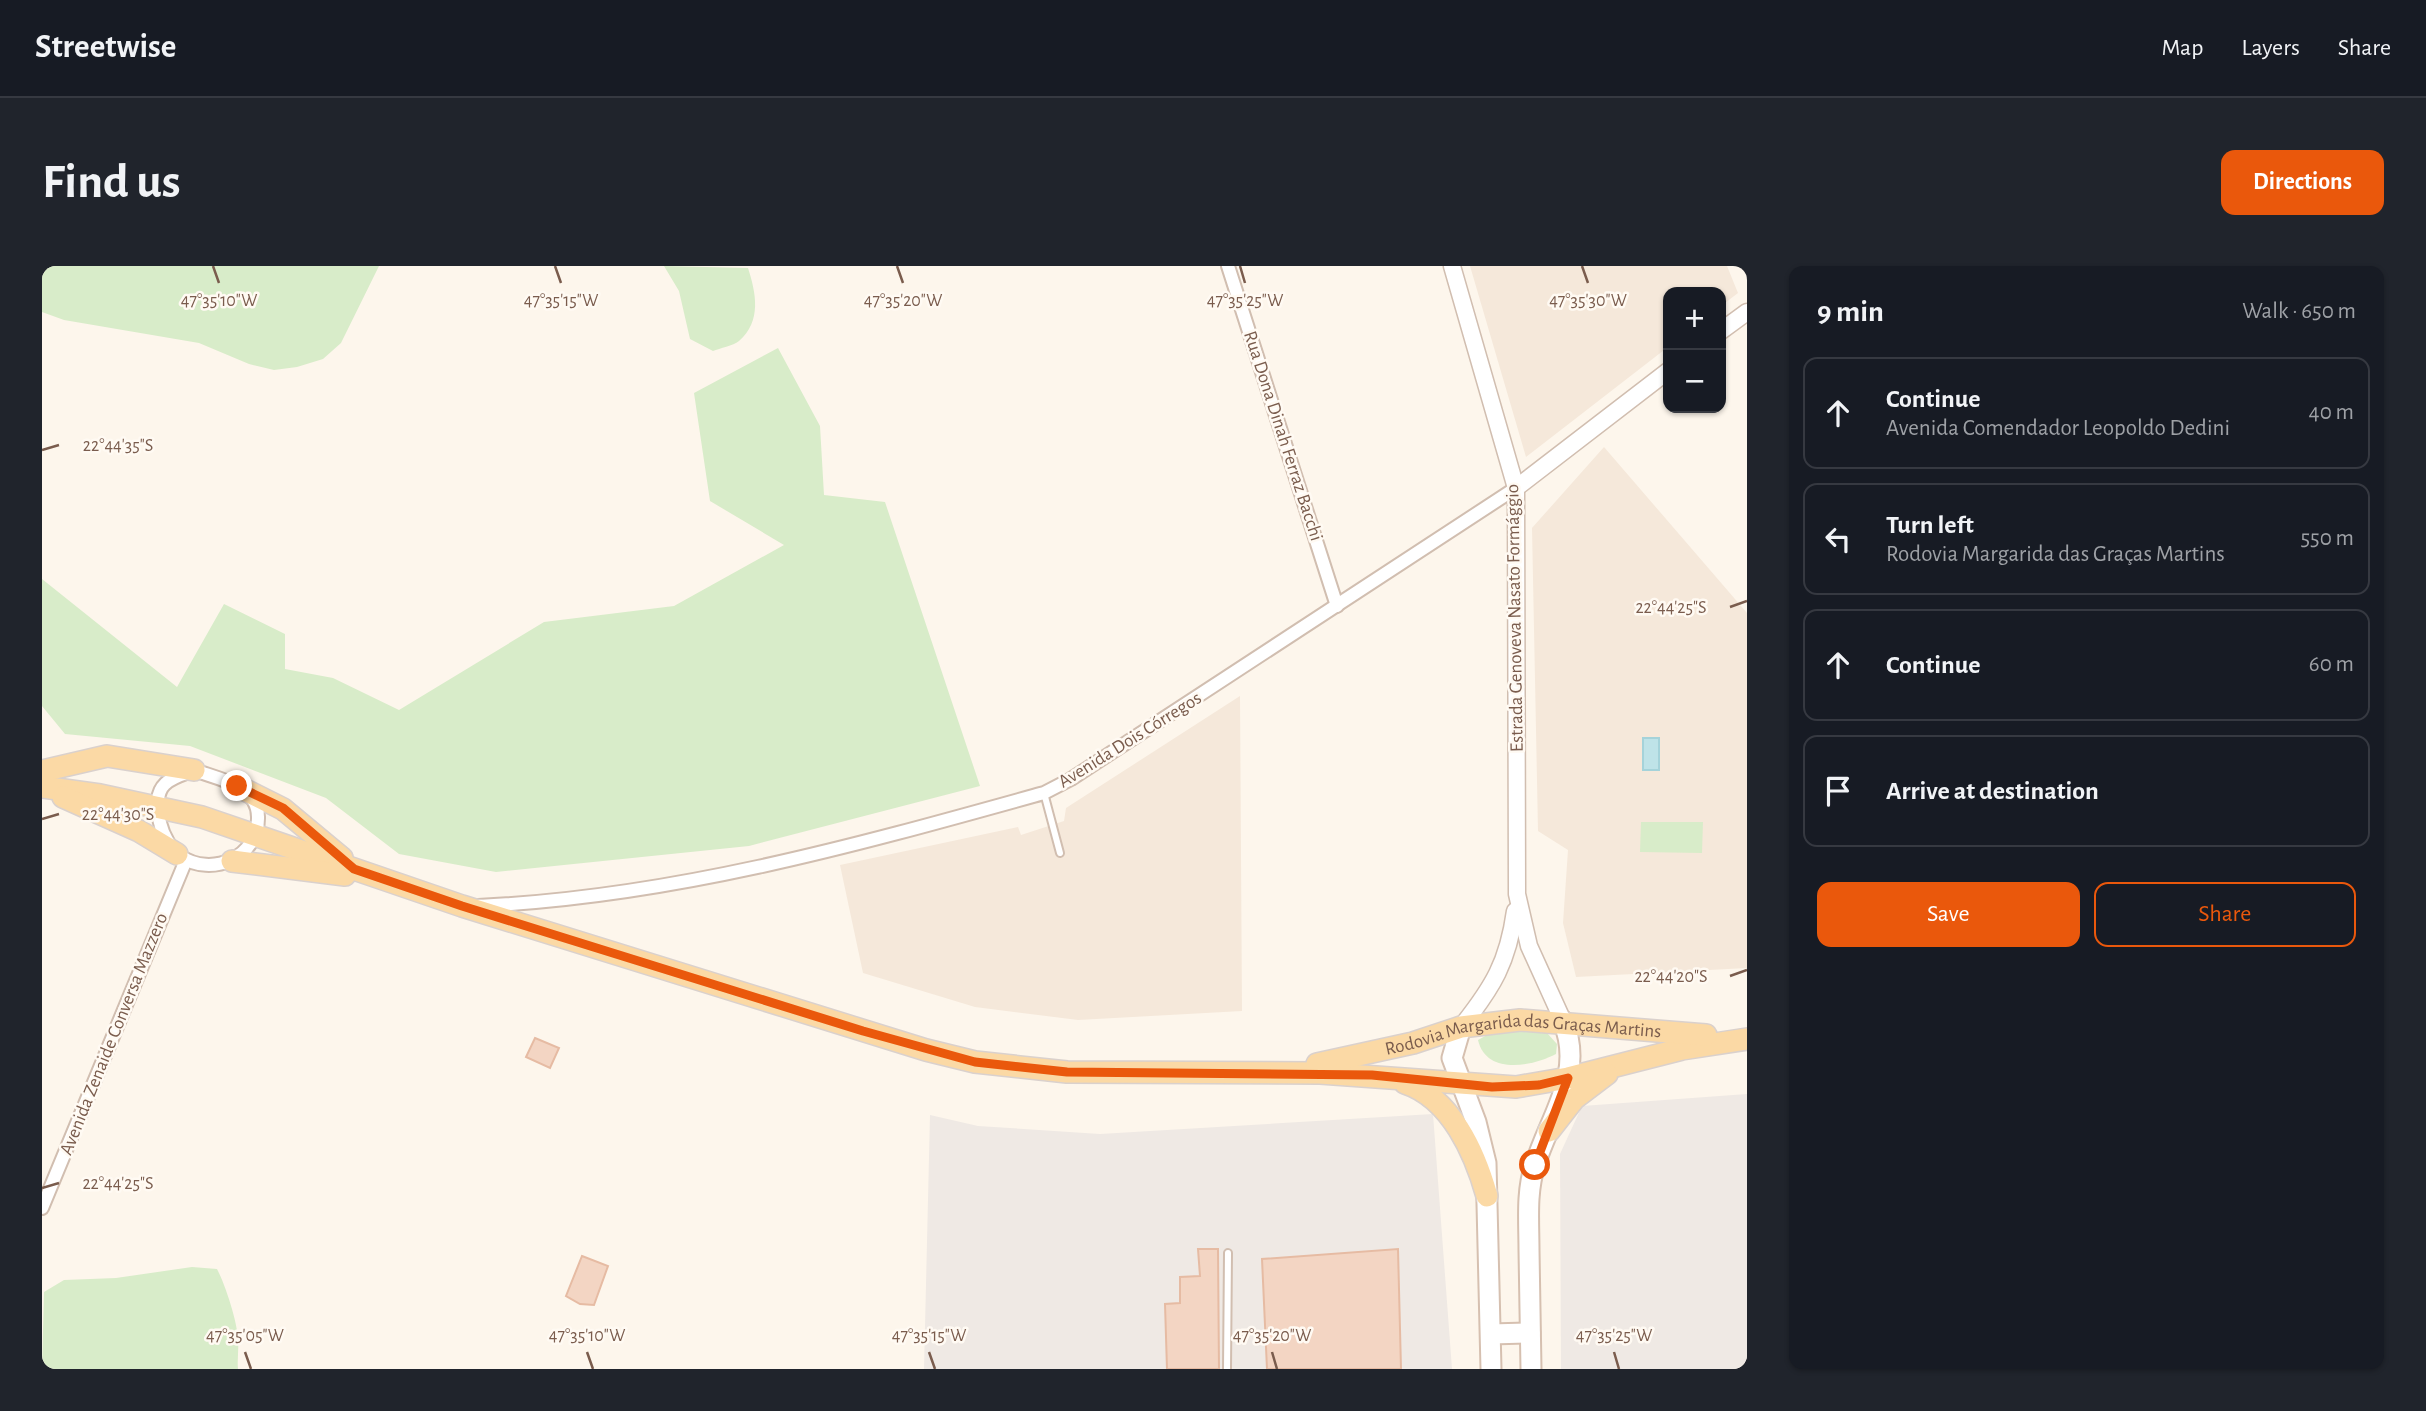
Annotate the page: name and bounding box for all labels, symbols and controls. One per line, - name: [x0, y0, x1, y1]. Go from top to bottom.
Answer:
- text: Streetwise: [35, 31, 176, 64]
- text: Map: [2161, 36, 2203, 60]
- text: Layers: [2241, 36, 2300, 60]
- text: Share: [2338, 36, 2391, 60]
- button: Directions: [2221, 150, 2384, 215]
- text: Find us: [42, 158, 181, 207]
- map controls: [1663, 287, 1726, 413]
- button: +: [1663, 287, 1726, 350]
- text: 47°35'10"W: [181, 292, 257, 310]
- text: 47°35'15"W: [524, 292, 598, 310]
- text: 47°35'20"W: [864, 292, 942, 310]
- text: 47°35'25"W: [1207, 292, 1283, 310]
- text: 47°35'30"W: [1549, 292, 1627, 310]
- text: 9 min: [1817, 297, 1884, 327]
- text: Walk · 650 m: [2242, 300, 2356, 323]
- street label: Rua Dona Dinah Ferraz Bacchi: [1240, 329, 1326, 543]
- button: −: [1663, 350, 1726, 413]
- text: Continue: [1886, 386, 1981, 412]
- icon: ahead: [1819, 394, 1857, 432]
- text: 40 m: [2309, 401, 2354, 424]
- text: Avenida Comendador Leopoldo Dedini: [1886, 417, 2230, 440]
- text: 22°44'35"S: [83, 437, 153, 455]
- street label: Estrada Genoveva Nasato Formággio: [1503, 484, 1527, 752]
- text: Turn left: [1886, 512, 1974, 538]
- icon: left: [1819, 520, 1857, 558]
- text: 550 m: [2300, 527, 2354, 550]
- text: Rodovia Margarida das Graças Martins: [1886, 543, 2225, 566]
- text: 22°44'25"S: [1635, 599, 1707, 617]
- icon: ahead: [1819, 646, 1857, 684]
- text: Continue: [1886, 652, 1981, 678]
- text: 60 m: [2309, 653, 2354, 676]
- street label: Avenida Dois Córregos: [1055, 688, 1205, 792]
- route end: [221, 770, 252, 801]
- icon: arrive: [1819, 772, 1857, 810]
- text: Arrive at destination: [1886, 778, 2099, 804]
- text: 22°44'30"S: [82, 806, 154, 824]
- button: Save: [1817, 882, 2080, 947]
- button: Share: [2094, 882, 2356, 947]
- street label: Avenida Zenaide Conversa Mazzero: [57, 910, 171, 1158]
- text: 22°44'20"S: [1634, 968, 1708, 986]
- street label: Rodovia Margarida das Graças Martins: [1383, 1010, 1662, 1058]
- route start: [1519, 1149, 1550, 1180]
- text: 22°44'25"S: [82, 1175, 154, 1193]
- text: 47°35'05"W: [206, 1327, 284, 1345]
- text: 47°35'10"W: [549, 1327, 625, 1345]
- text: 47°35'15"W: [892, 1327, 966, 1345]
- text: 47°35'20"W: [1233, 1327, 1311, 1345]
- text: 47°35'25"W: [1576, 1327, 1652, 1345]

